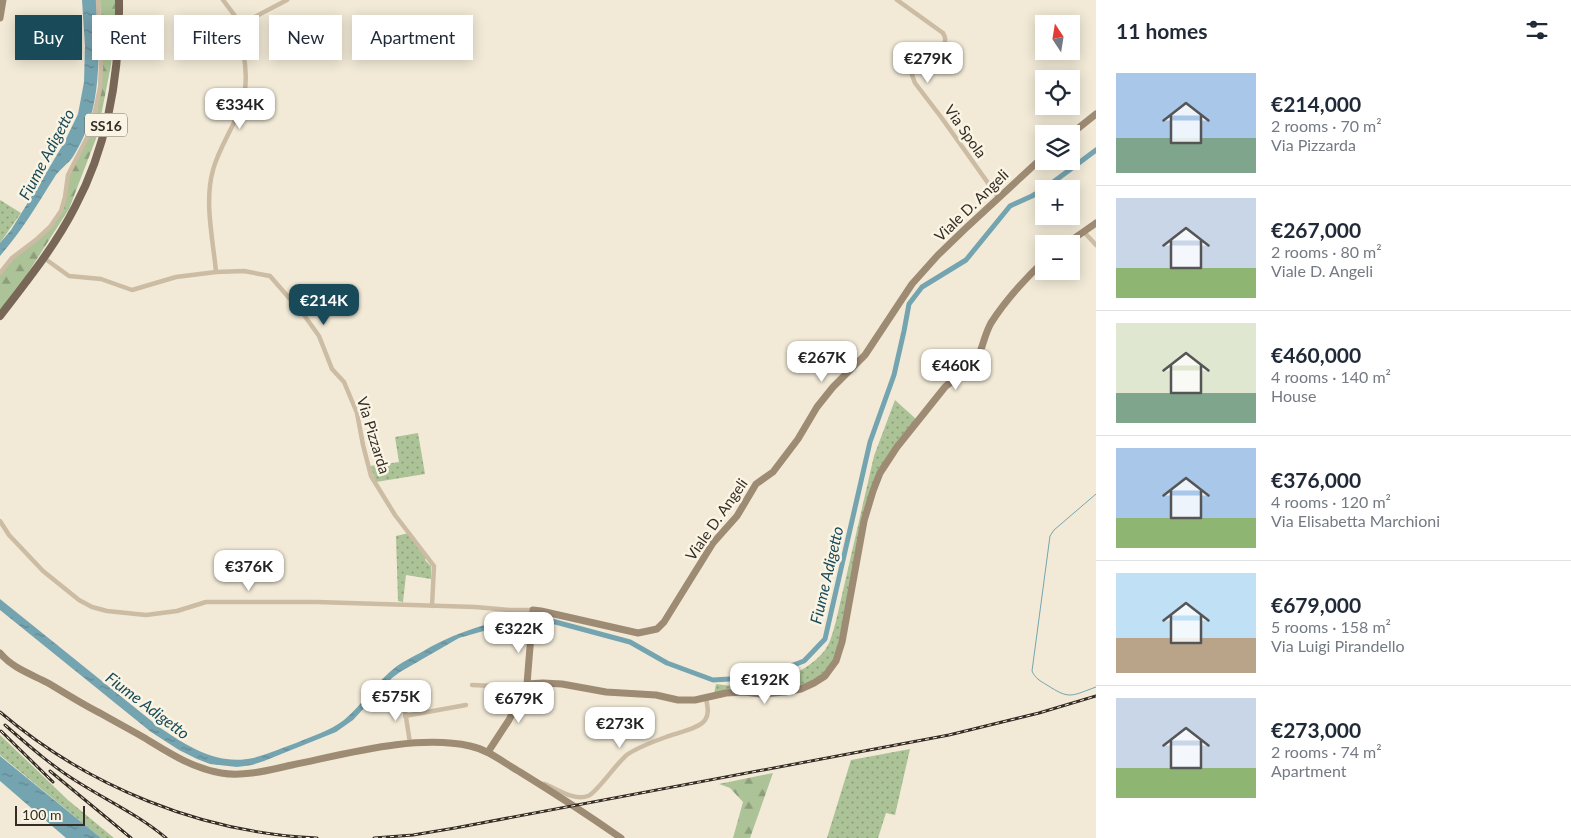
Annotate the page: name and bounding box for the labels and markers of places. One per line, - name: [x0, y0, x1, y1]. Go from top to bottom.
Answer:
- pin: €279K: [893, 42, 963, 84]
- pin: €334K: [205, 88, 275, 130]
- pin: €214K: [289, 284, 359, 326]
- pin: €267K: [787, 340, 857, 383]
- pin: €460K: [921, 348, 991, 391]
- pin: €376K: [214, 550, 284, 592]
- pin: €322K: [484, 612, 554, 654]
- pin: €192K: [730, 662, 800, 705]
- pin: €575K: [361, 680, 431, 722]
- pin: €679K: [484, 682, 554, 724]
- pin: €273K: [585, 706, 655, 749]

